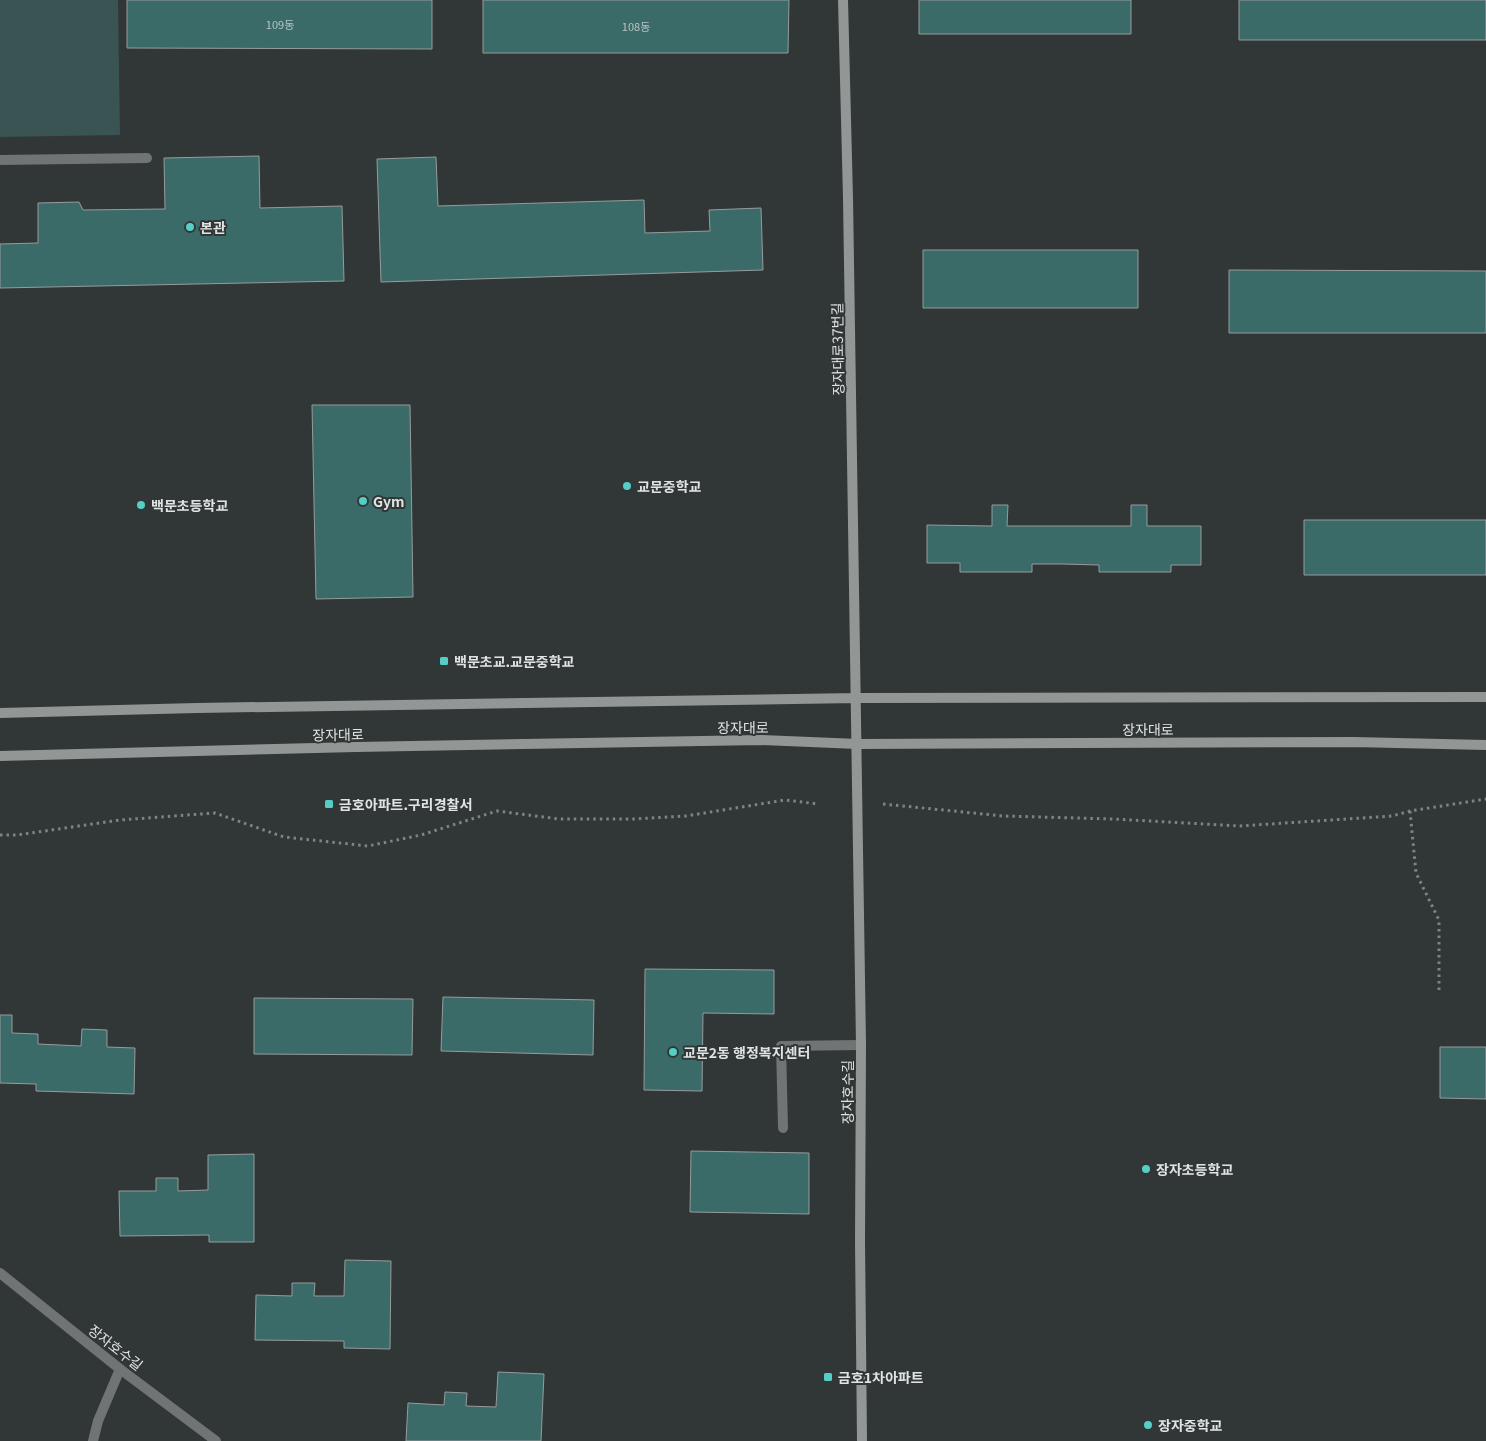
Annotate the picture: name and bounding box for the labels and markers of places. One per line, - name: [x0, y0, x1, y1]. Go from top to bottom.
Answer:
- place label: 본관: [200, 217, 226, 237]
- marker: 본관: [184, 221, 196, 233]
- place label: 교문중학교: [637, 476, 702, 496]
- marker: 교문중학교: [621, 480, 633, 492]
- place label: Gym: [373, 491, 405, 511]
- place label: 백문초등학교: [151, 495, 228, 515]
- marker: Gym: [357, 495, 369, 507]
- marker: 백문초등학교: [135, 499, 147, 511]
- place label: 백문초교.교문중학교: [454, 651, 575, 671]
- marker: 백문초교.교문중학교: [438, 655, 450, 667]
- place label: 금호아파트.구리경찰서: [339, 794, 472, 814]
- marker: 금호아파트.구리경찰서: [323, 798, 335, 810]
- place label: 교문2동 행정복지센터: [683, 1042, 810, 1062]
- marker: 교문2동 행정복지센터: [667, 1046, 679, 1058]
- place label: 장자초등학교: [1156, 1159, 1233, 1179]
- marker: 장자초등학교: [1140, 1163, 1152, 1175]
- place label: 금호1차아파트: [838, 1367, 924, 1387]
- marker: 금호1차아파트: [822, 1371, 834, 1383]
- place label: 장자중학교: [1158, 1415, 1223, 1435]
- marker: 장자중학교: [1142, 1419, 1154, 1431]

